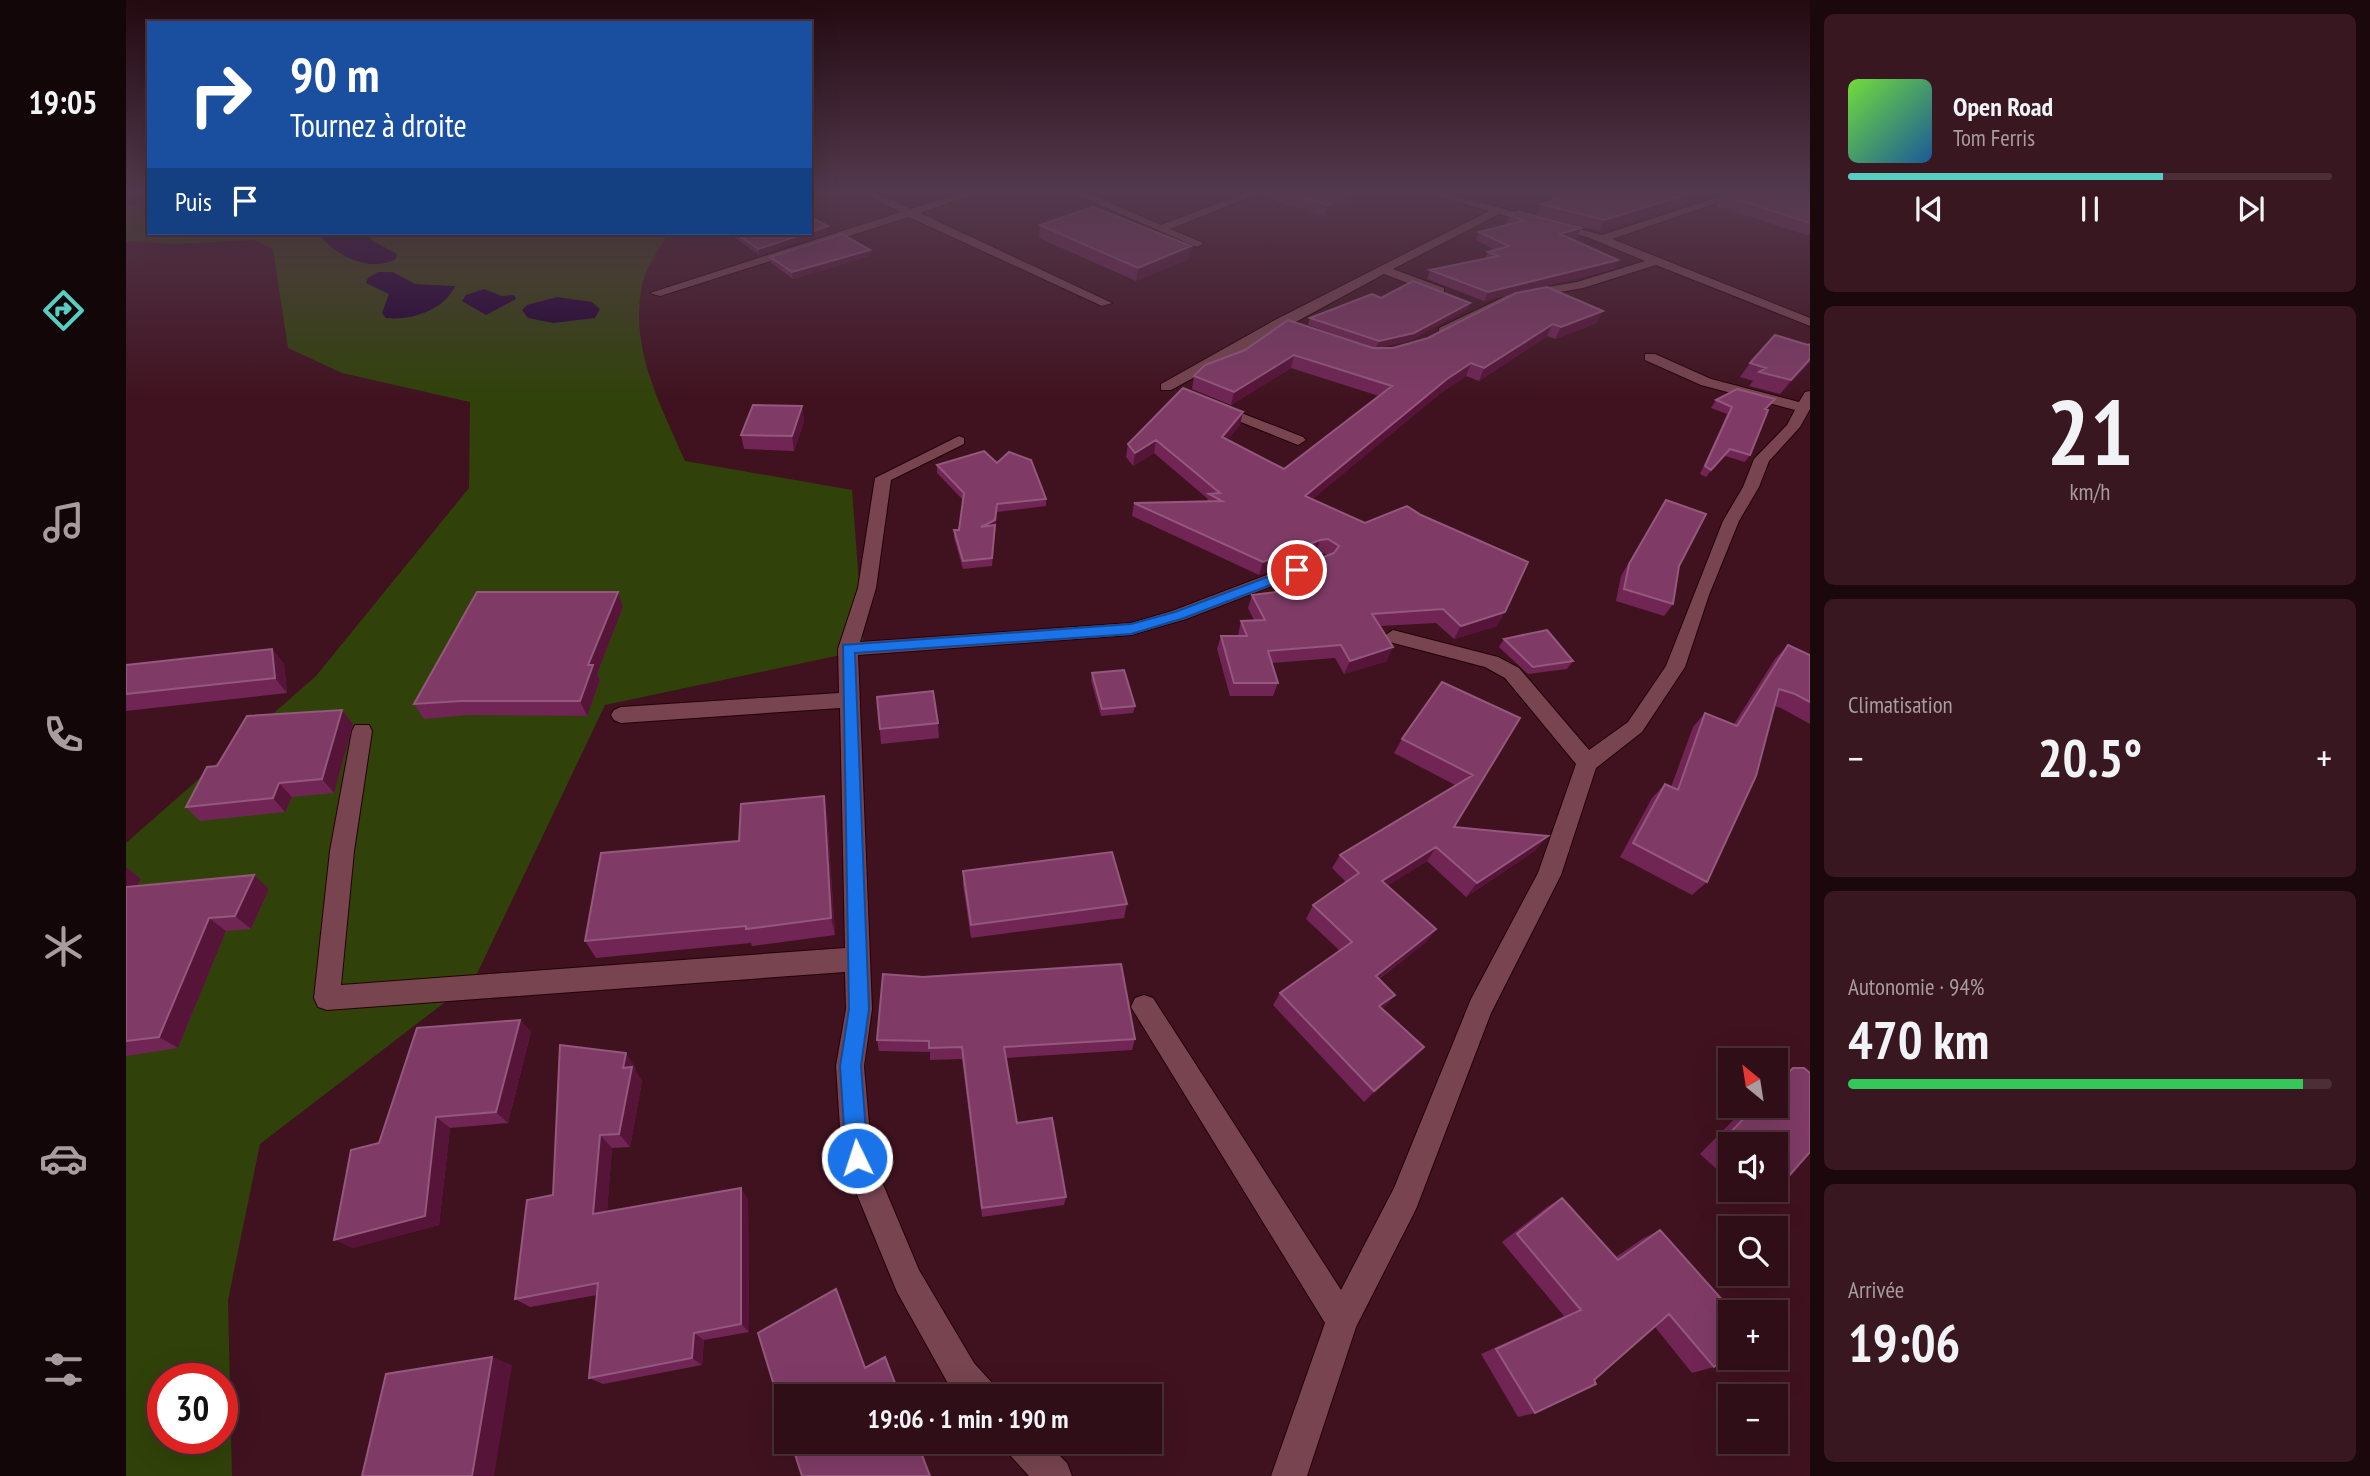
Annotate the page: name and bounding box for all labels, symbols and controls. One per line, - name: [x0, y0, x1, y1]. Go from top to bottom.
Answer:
- text: 90 m: [290, 42, 379, 106]
- icon: right: [175, 49, 266, 140]
- text: 19:05: [28, 81, 98, 123]
- text: Open Road: [1953, 90, 2053, 123]
- text: Tournez à droite: [290, 104, 467, 146]
- text: Tom Ferris: [1953, 123, 2035, 152]
- icon: arrive: [226, 182, 264, 220]
- text: Puis: [175, 185, 212, 218]
- icon: previous: [1910, 190, 1948, 228]
- icon: pause: [2071, 190, 2109, 228]
- icon: next: [2232, 190, 2270, 228]
- icon: directions: [39, 286, 88, 335]
- text: 21: [2047, 372, 2134, 490]
- text: km/h: [2070, 477, 2110, 506]
- icon: music: [39, 498, 88, 547]
- pin: [1267, 540, 1327, 600]
- icon: arrive: [1278, 551, 1316, 589]
- text: Climatisation: [1848, 690, 1953, 719]
- icon: phone: [39, 710, 88, 759]
- text: 20.5°: [2038, 724, 2142, 791]
- text: −: [1848, 733, 1864, 782]
- text: +: [2316, 733, 2332, 782]
- icon: climate: [39, 922, 88, 971]
- text: Autonomie · 94%: [1848, 972, 1984, 1001]
- text: 470 km: [1848, 1006, 1989, 1073]
- north arrow: [1718, 1048, 1788, 1118]
- map controls: [1718, 1048, 1788, 1454]
- position arrow: [820, 1121, 894, 1195]
- button: sound: [1718, 1132, 1788, 1202]
- icon: car: [39, 1134, 88, 1183]
- button: search: [1718, 1216, 1788, 1286]
- text: Arrivée: [1848, 1275, 1904, 1304]
- button: +: [1718, 1300, 1788, 1370]
- text: 19:06: [1848, 1309, 1960, 1376]
- icon: filters: [39, 1345, 88, 1394]
- speed limit sign: 30: [147, 1363, 238, 1454]
- button: −: [1718, 1384, 1788, 1454]
- text: 19:06 · 1 min · 190 m: [868, 1402, 1068, 1435]

